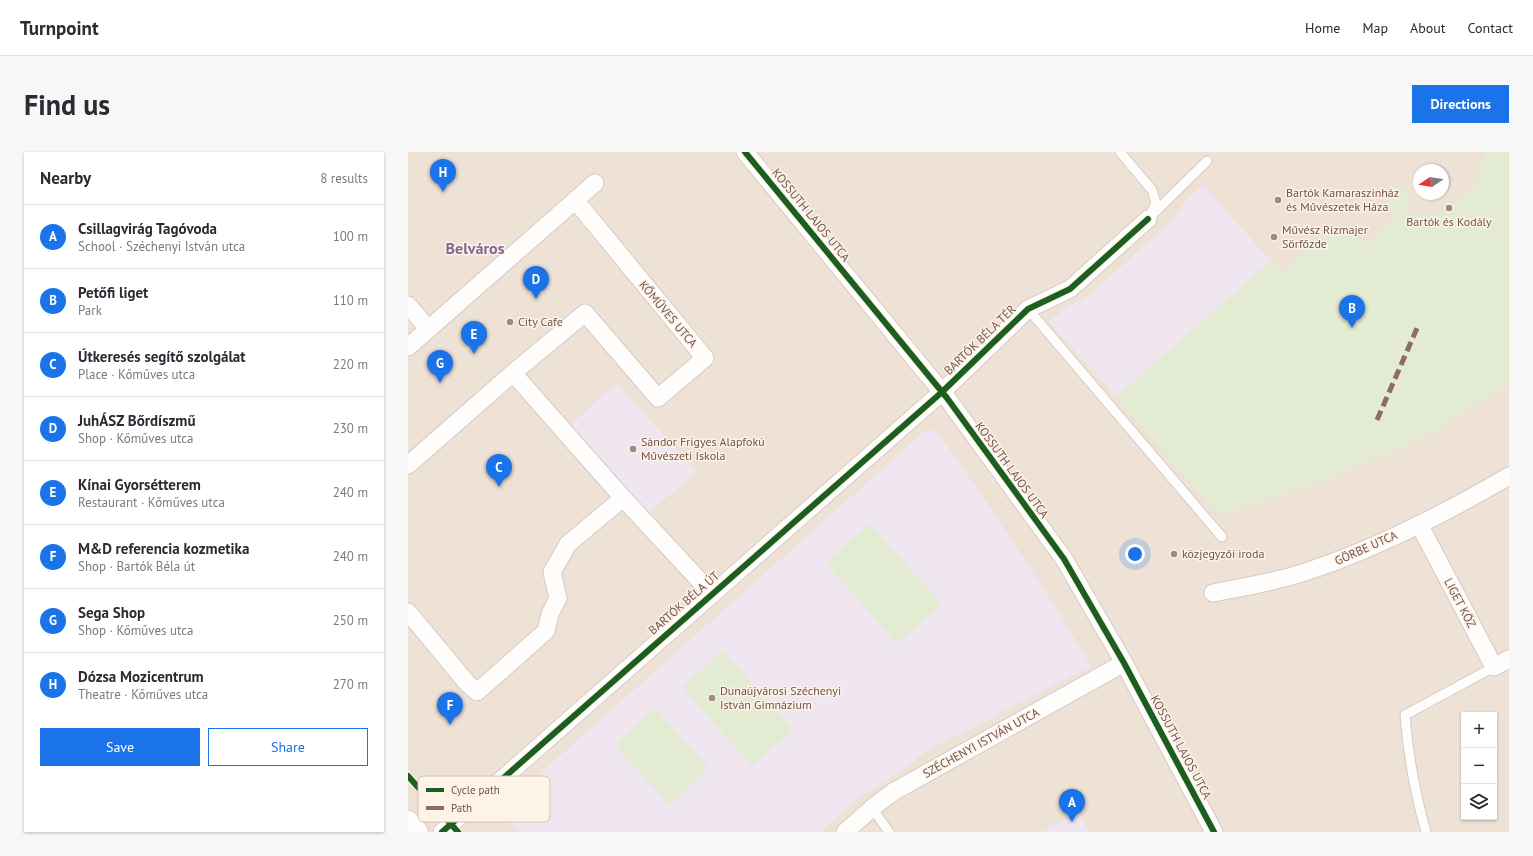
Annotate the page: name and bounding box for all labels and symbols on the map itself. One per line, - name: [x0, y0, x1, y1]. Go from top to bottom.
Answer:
- pin: H: [430, 159, 456, 192]
- north arrow: [1413, 164, 1449, 200]
- street label: KOSSUTH LAJOS UTCA: [769, 165, 854, 264]
- place label: Bartók Kamaraszínház és Művészetek Háza: [1286, 185, 1399, 214]
- marker: Bartók Kamaraszínház és Művészetek Háza: [1273, 195, 1283, 205]
- marker: Bartók és Kodály: [1444, 203, 1454, 213]
- place label: Bartók és Kodály: [1406, 214, 1492, 229]
- place label: Művész Rizmajer Sörfőzde: [1282, 222, 1368, 251]
- marker: Művész Rizmajer Sörfőzde: [1269, 232, 1279, 242]
- district label: Belváros: [446, 238, 505, 258]
- pin: D: [523, 266, 549, 299]
- street label: KŐMŰVES UTCA: [636, 277, 701, 350]
- pin: B: [1339, 295, 1365, 328]
- street label: BARTÓK BÉLA TÉR: [941, 302, 1019, 378]
- place label: City Cafe: [518, 314, 563, 329]
- marker: City Cafe: [505, 317, 515, 327]
- pin: E: [461, 321, 487, 354]
- pin: G: [427, 350, 453, 383]
- street label: KOSSUTH LAJOS UTCA: [972, 419, 1052, 521]
- place label: Sándor Frigyes Alapfokú Művészeti Iskola: [641, 434, 765, 463]
- marker: Sándor Frigyes Alapfokú Művészeti Iskola: [628, 444, 638, 454]
- pin: C: [486, 454, 512, 487]
- street label: GÖRBE UTCA: [1332, 527, 1399, 568]
- your location: [1125, 544, 1145, 564]
- place label: közjegyzői iroda: [1182, 546, 1265, 561]
- marker: közjegyzői iroda: [1169, 549, 1179, 559]
- street label: BARTÓK BÉLA ÚT: [645, 568, 722, 637]
- street label: LIGET KÖZ: [1441, 575, 1480, 631]
- place label: Dunaújvárosi Széchenyi István Gimnázium: [720, 683, 841, 712]
- pin: F: [437, 692, 463, 725]
- street label: KOSSUTH LAJOS UTCA: [1148, 692, 1215, 801]
- marker: Dunaújvárosi Széchenyi István Gimnázium: [707, 693, 717, 703]
- street label: SZÉCHENYI ISTVÁN UTCA: [920, 704, 1042, 781]
- legend: [418, 776, 550, 822]
- text: Cycle path: [451, 783, 500, 797]
- pin: A: [1059, 789, 1085, 822]
- text: Path: [451, 801, 472, 815]

